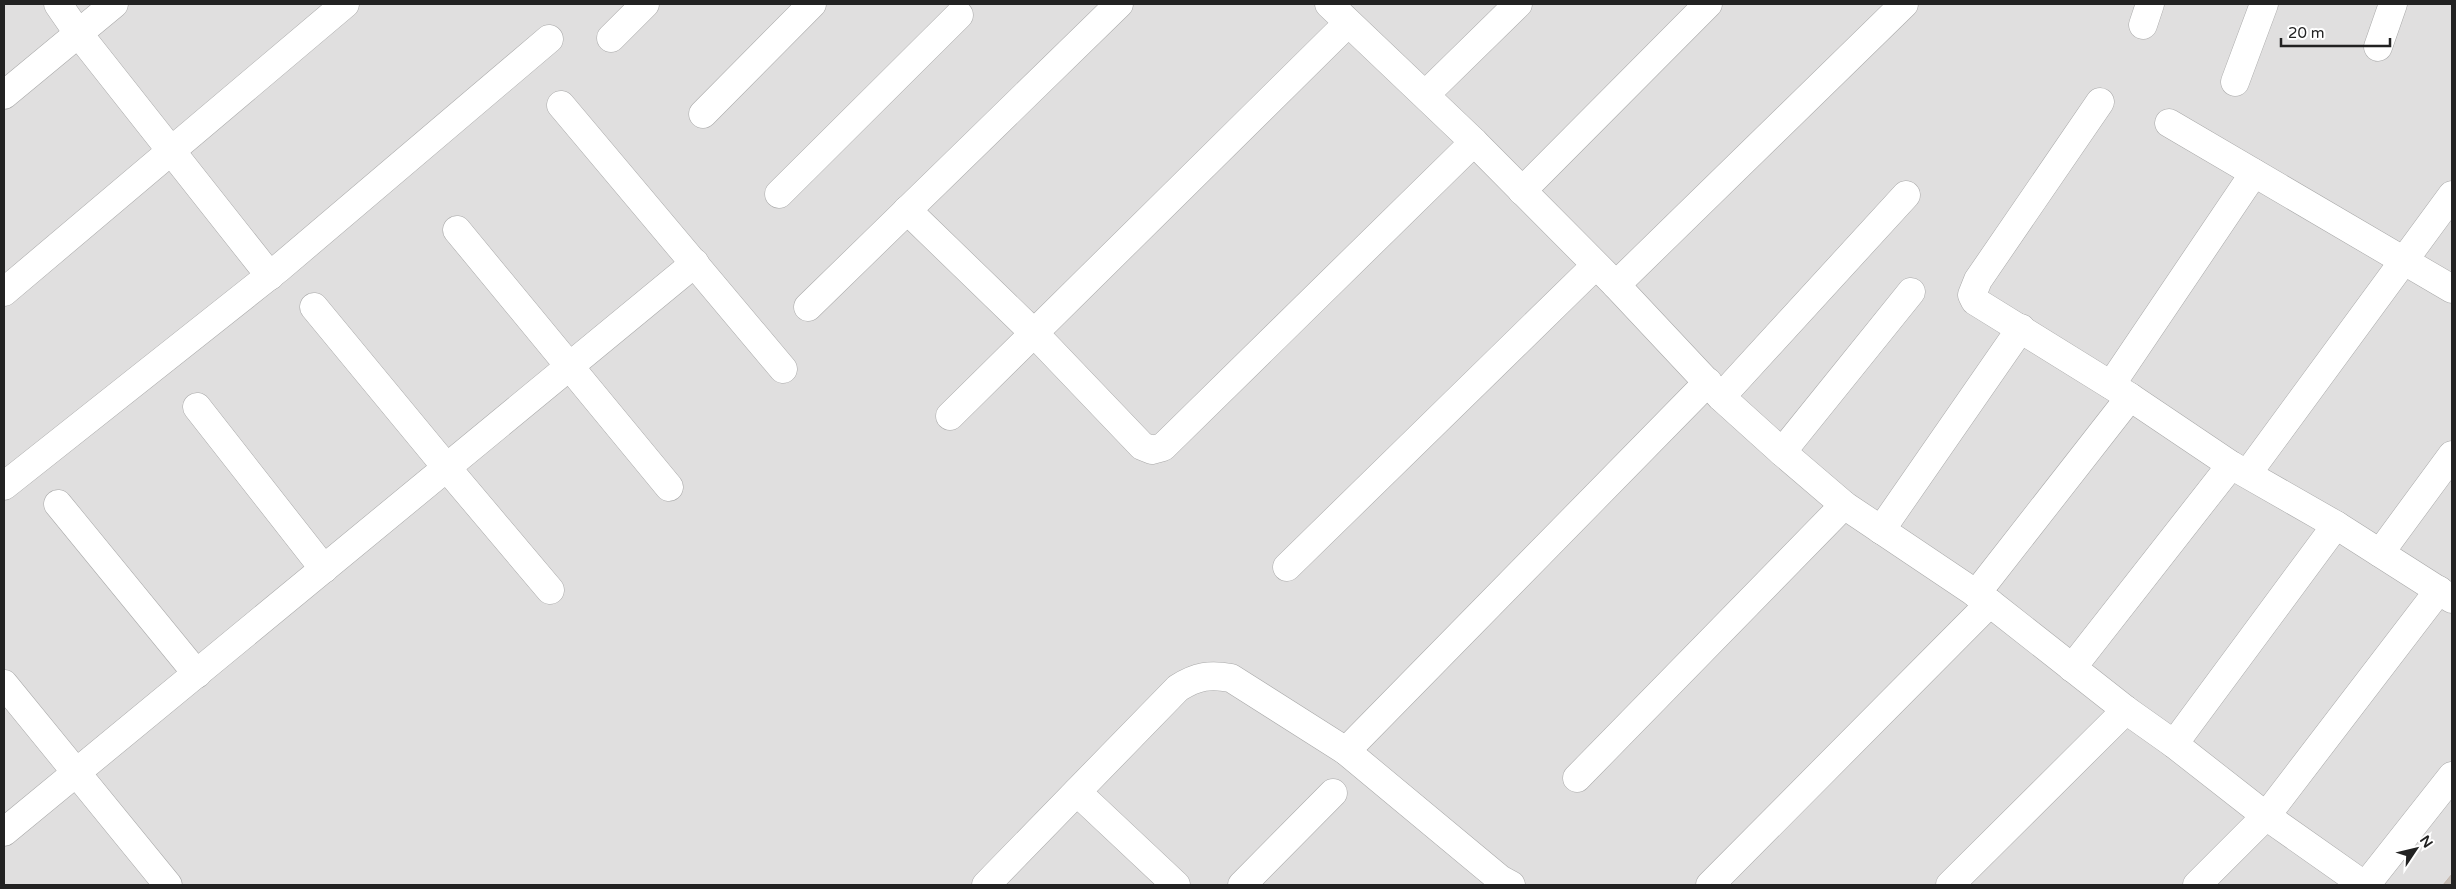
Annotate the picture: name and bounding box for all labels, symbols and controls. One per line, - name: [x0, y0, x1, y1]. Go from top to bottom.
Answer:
- scale bar: [2281, 15, 2390, 47]
- text: 20 m: [2288, 24, 2325, 42]
- north arrow: [2391, 824, 2441, 874]
- text: N: [2416, 832, 2436, 851]

